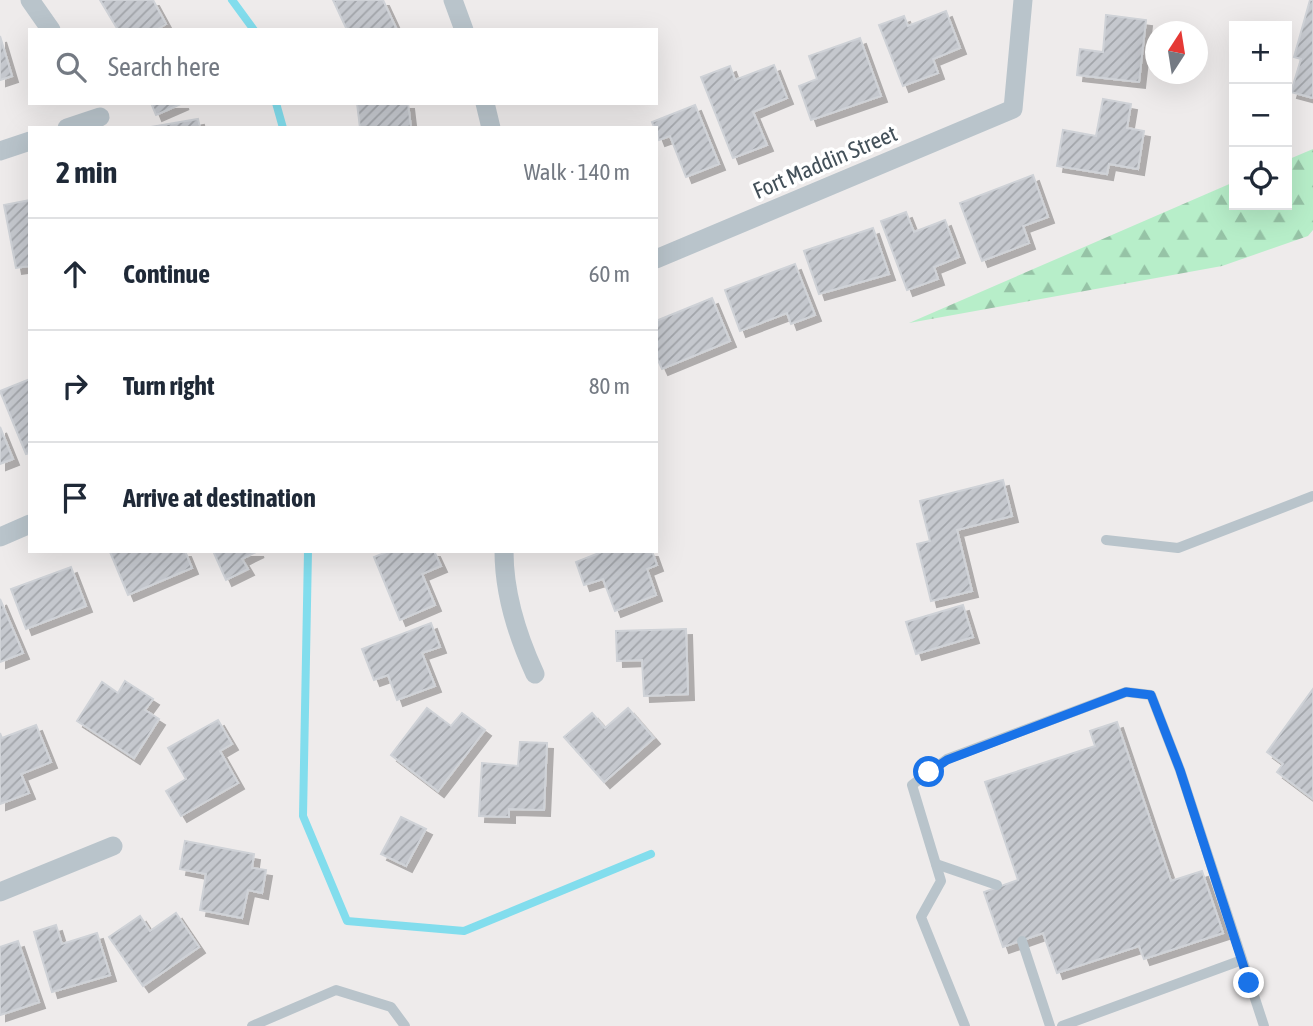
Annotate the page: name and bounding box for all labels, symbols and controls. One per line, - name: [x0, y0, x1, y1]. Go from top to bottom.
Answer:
- north arrow: [1145, 21, 1208, 84]
- map controls: [1229, 21, 1292, 210]
- button: +: [1229, 21, 1292, 84]
- search box: [28, 28, 658, 105]
- icon: search: [52, 48, 90, 86]
- text: Search here: [108, 52, 220, 82]
- button: −: [1229, 84, 1292, 147]
- street label: Fort Maddin Street: [749, 120, 901, 204]
- button: locate: [1229, 147, 1292, 210]
- text: 2 min: [56, 155, 117, 189]
- text: Walk · 140 m: [524, 159, 630, 185]
- icon: ahead: [56, 255, 94, 293]
- text: Continue: [123, 259, 210, 289]
- text: 60 m: [589, 261, 630, 287]
- icon: right: [56, 367, 94, 405]
- text: Turn right: [123, 371, 214, 401]
- text: 80 m: [589, 373, 630, 399]
- icon: arrive: [56, 479, 94, 517]
- text: Arrive at destination: [123, 483, 316, 513]
- route start: [913, 756, 944, 787]
- route end: [1233, 967, 1264, 998]

